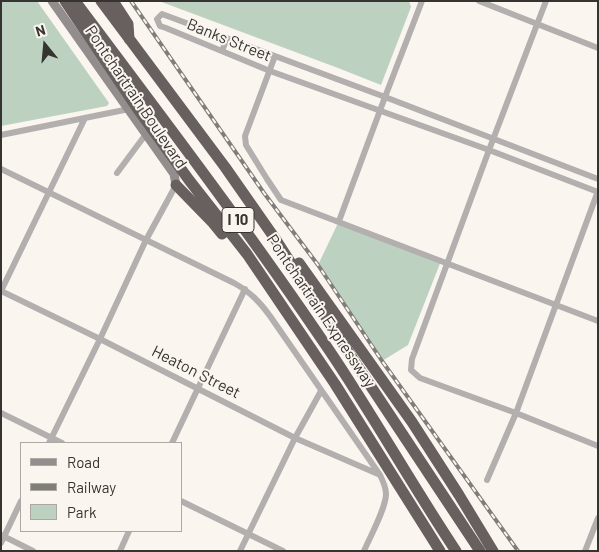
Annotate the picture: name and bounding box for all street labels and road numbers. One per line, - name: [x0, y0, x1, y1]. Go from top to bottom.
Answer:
- street label: Banks Street: [184, 14, 274, 66]
- street label: Pontchartrain Boulevard: [81, 22, 191, 172]
- road number: I 10: [222, 208, 254, 232]
- street label: Pontchartrain Expressway: [263, 231, 379, 391]
- street label: Heaton Street: [149, 341, 243, 403]

